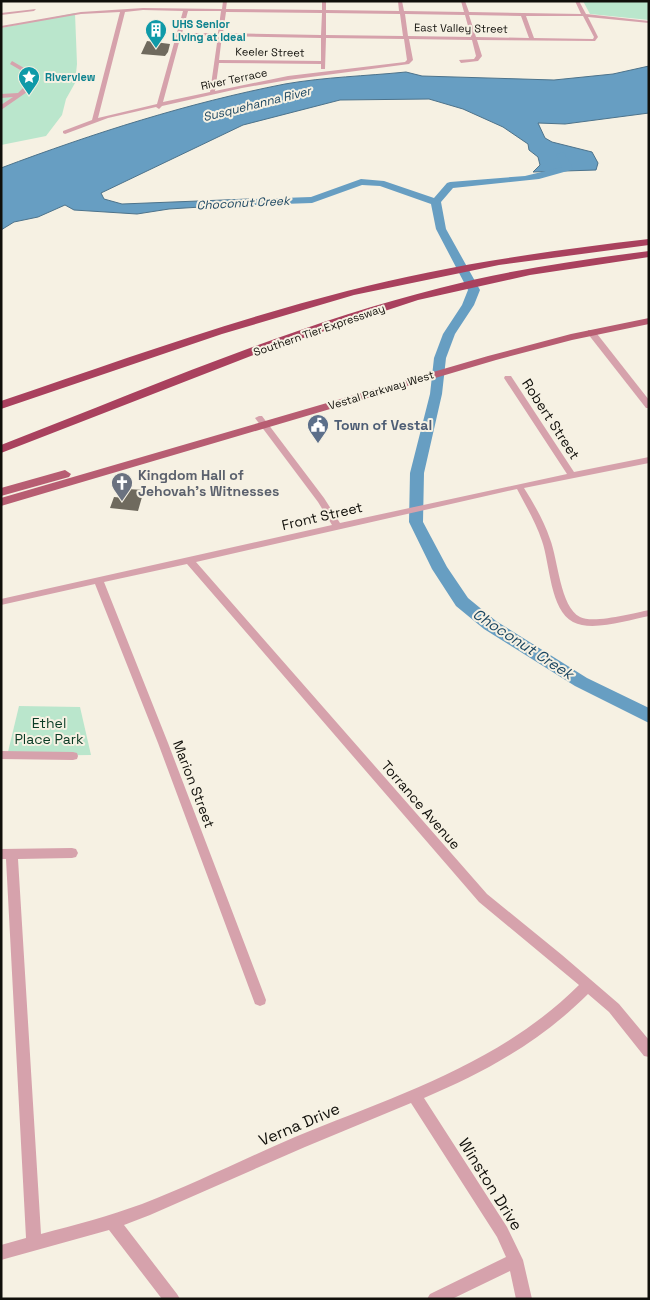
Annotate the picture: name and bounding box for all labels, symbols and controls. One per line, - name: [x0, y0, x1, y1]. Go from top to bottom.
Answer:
- place label: UHS Senior Living at Ideal: [172, 17, 246, 44]
- building icon: UHS Senior Living at Ideal: [144, 18, 168, 49]
- street label: East Valley Street: [414, 20, 508, 36]
- street label: Keeler Street: [235, 44, 305, 60]
- place icon: Riverview: [17, 65, 41, 96]
- street label: River Terrace: [199, 65, 269, 93]
- place label: Riverview: [45, 70, 96, 84]
- water label: Susquehanna River: [201, 83, 314, 125]
- water label: Choconut Creek: [196, 192, 291, 213]
- street label: Southern Tier Expressway: [251, 301, 387, 359]
- street label: Vestal Parkway West: [327, 367, 435, 413]
- street label: Robert Street: [518, 375, 584, 463]
- public building icon: Town of Vestal: [306, 413, 330, 444]
- place label: Town of Vestal: [334, 416, 432, 434]
- place label: Kingdom Hall of Jehovah’s Witnesses: [138, 466, 279, 500]
- church icon: Kingdom Hall of Jehovah’s Witnesses: [110, 471, 134, 502]
- street label: Front Street: [280, 498, 364, 534]
- water label: Choconut Creek: [469, 604, 579, 684]
- park label: Ethel Place Park: [14, 714, 84, 748]
- street label: Marion Street: [169, 738, 219, 830]
- street label: Torrance Avenue: [377, 757, 465, 853]
- street label: Verna Drive: [255, 1098, 343, 1151]
- street label: Winston Drive: [454, 1134, 527, 1234]

